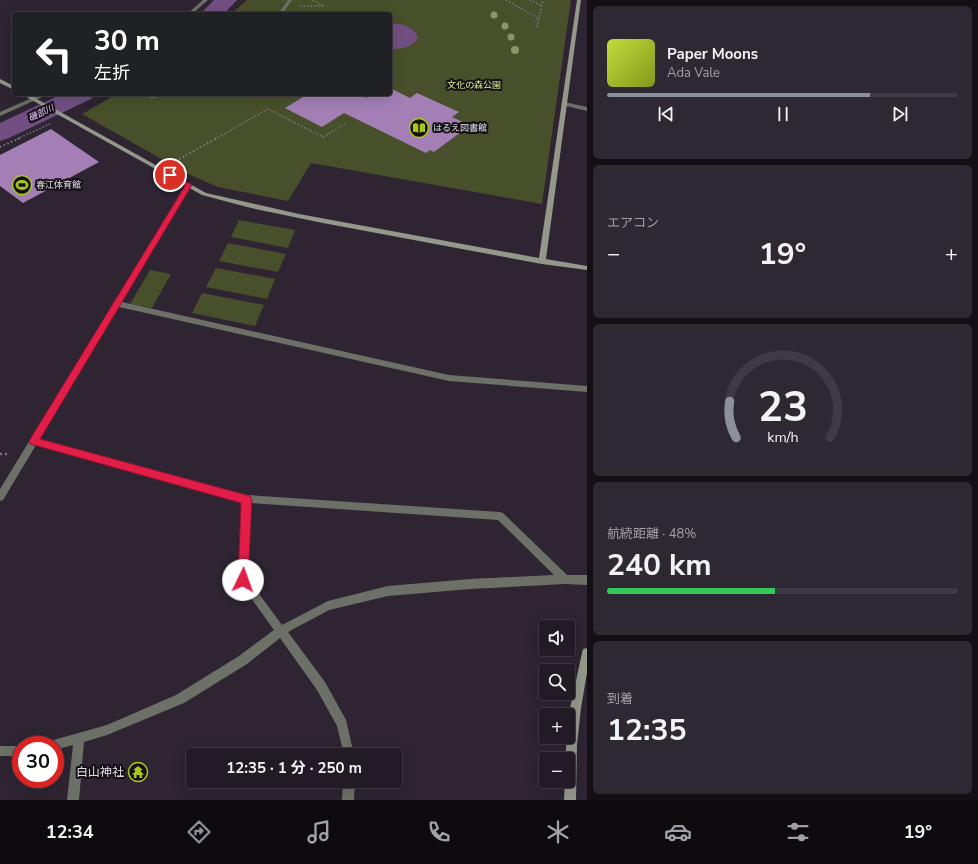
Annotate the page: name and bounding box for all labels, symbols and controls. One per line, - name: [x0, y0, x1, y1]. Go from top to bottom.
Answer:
- text: 30 m: [94, 22, 160, 60]
- icon: left: [28, 28, 80, 80]
- text: Paper Moons: [667, 44, 758, 64]
- text: 左折: [94, 61, 130, 85]
- text: Ada Vale: [667, 64, 720, 82]
- park label: 文化の森公園: [447, 79, 501, 91]
- water label: 磯部川: [26, 101, 57, 124]
- icon: previous: [655, 103, 677, 125]
- icon: pause: [772, 103, 794, 125]
- icon: next: [889, 103, 911, 125]
- library icon: はるえ図書館: [408, 117, 430, 139]
- place label: はるえ図書館: [433, 122, 487, 134]
- pin: [153, 158, 187, 192]
- icon: arrive: [159, 164, 181, 186]
- sports icon: 春江体育館: [11, 174, 33, 196]
- place label: 春江体育館: [36, 179, 81, 191]
- text: エアコン: [607, 214, 659, 232]
- text: 19°: [759, 234, 806, 275]
- text: −: [607, 239, 620, 269]
- text: +: [945, 239, 958, 269]
- text: 23: [758, 379, 807, 436]
- text: km/h: [767, 428, 798, 447]
- text: 航続距離 · 48%: [607, 525, 696, 543]
- text: 240 km: [607, 545, 712, 586]
- position arrow: [222, 559, 264, 601]
- map controls: [539, 620, 575, 788]
- button: sound: [539, 620, 575, 656]
- button: search: [539, 664, 575, 700]
- text: 到着: [607, 690, 633, 708]
- button: +: [539, 708, 575, 744]
- text: 12:35: [607, 710, 686, 751]
- speed limit sign: 30: [12, 736, 64, 788]
- button: −: [539, 752, 575, 788]
- text: 12:35 · 1 分 · 250 m: [226, 758, 362, 778]
- temple icon: 白山神社: [127, 761, 149, 783]
- place label: 白山神社: [76, 764, 124, 780]
- icon: directions: [185, 818, 213, 846]
- icon: music: [305, 818, 333, 846]
- icon: phone: [425, 818, 453, 846]
- icon: climate: [544, 818, 572, 846]
- icon: car: [664, 818, 692, 846]
- icon: filters: [784, 818, 812, 846]
- text: 12:34: [46, 820, 94, 844]
- text: 19°: [904, 820, 932, 844]

